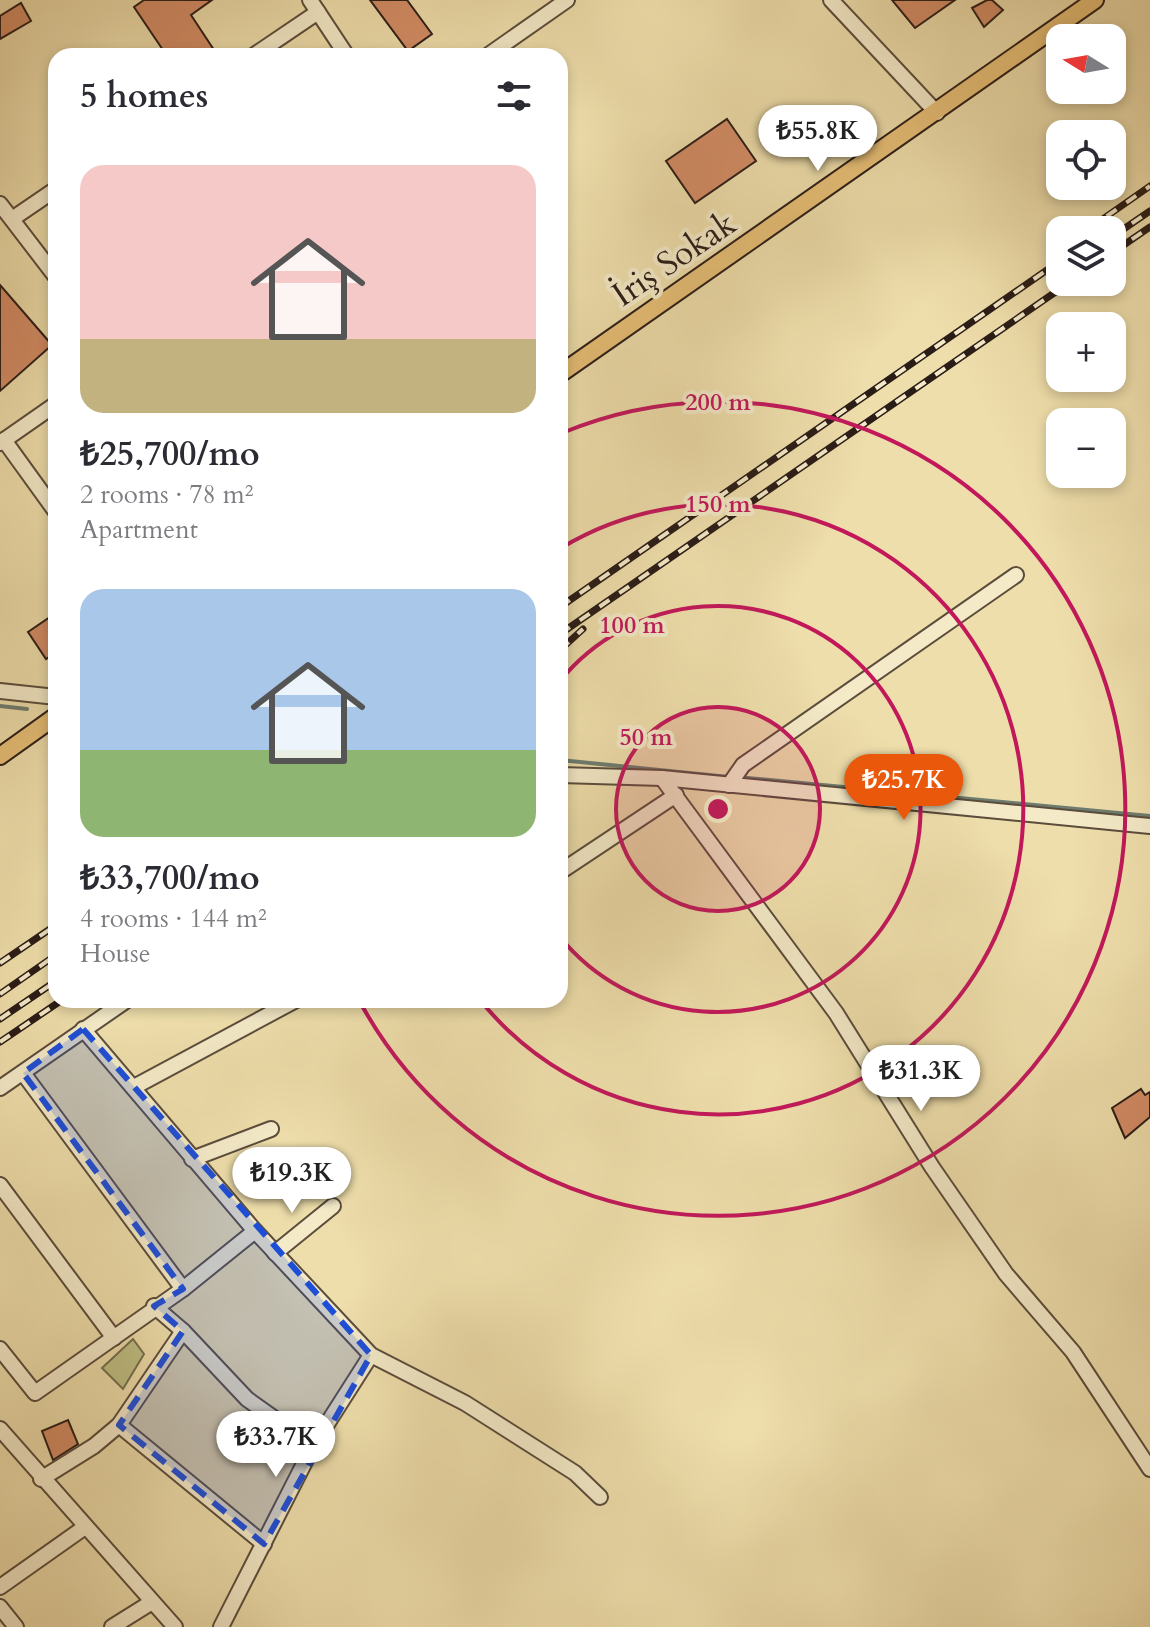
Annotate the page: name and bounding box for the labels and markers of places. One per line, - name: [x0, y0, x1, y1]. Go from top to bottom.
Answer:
- pin: ₺55.8K: [753, 105, 883, 173]
- pin: ₺25.7K: [839, 754, 969, 822]
- centre of rings: [704, 795, 732, 823]
- pin: ₺31.3K: [856, 1045, 986, 1113]
- pin: ₺19.3K: [227, 1147, 357, 1215]
- pin: ₺33.7K: [211, 1411, 341, 1479]

